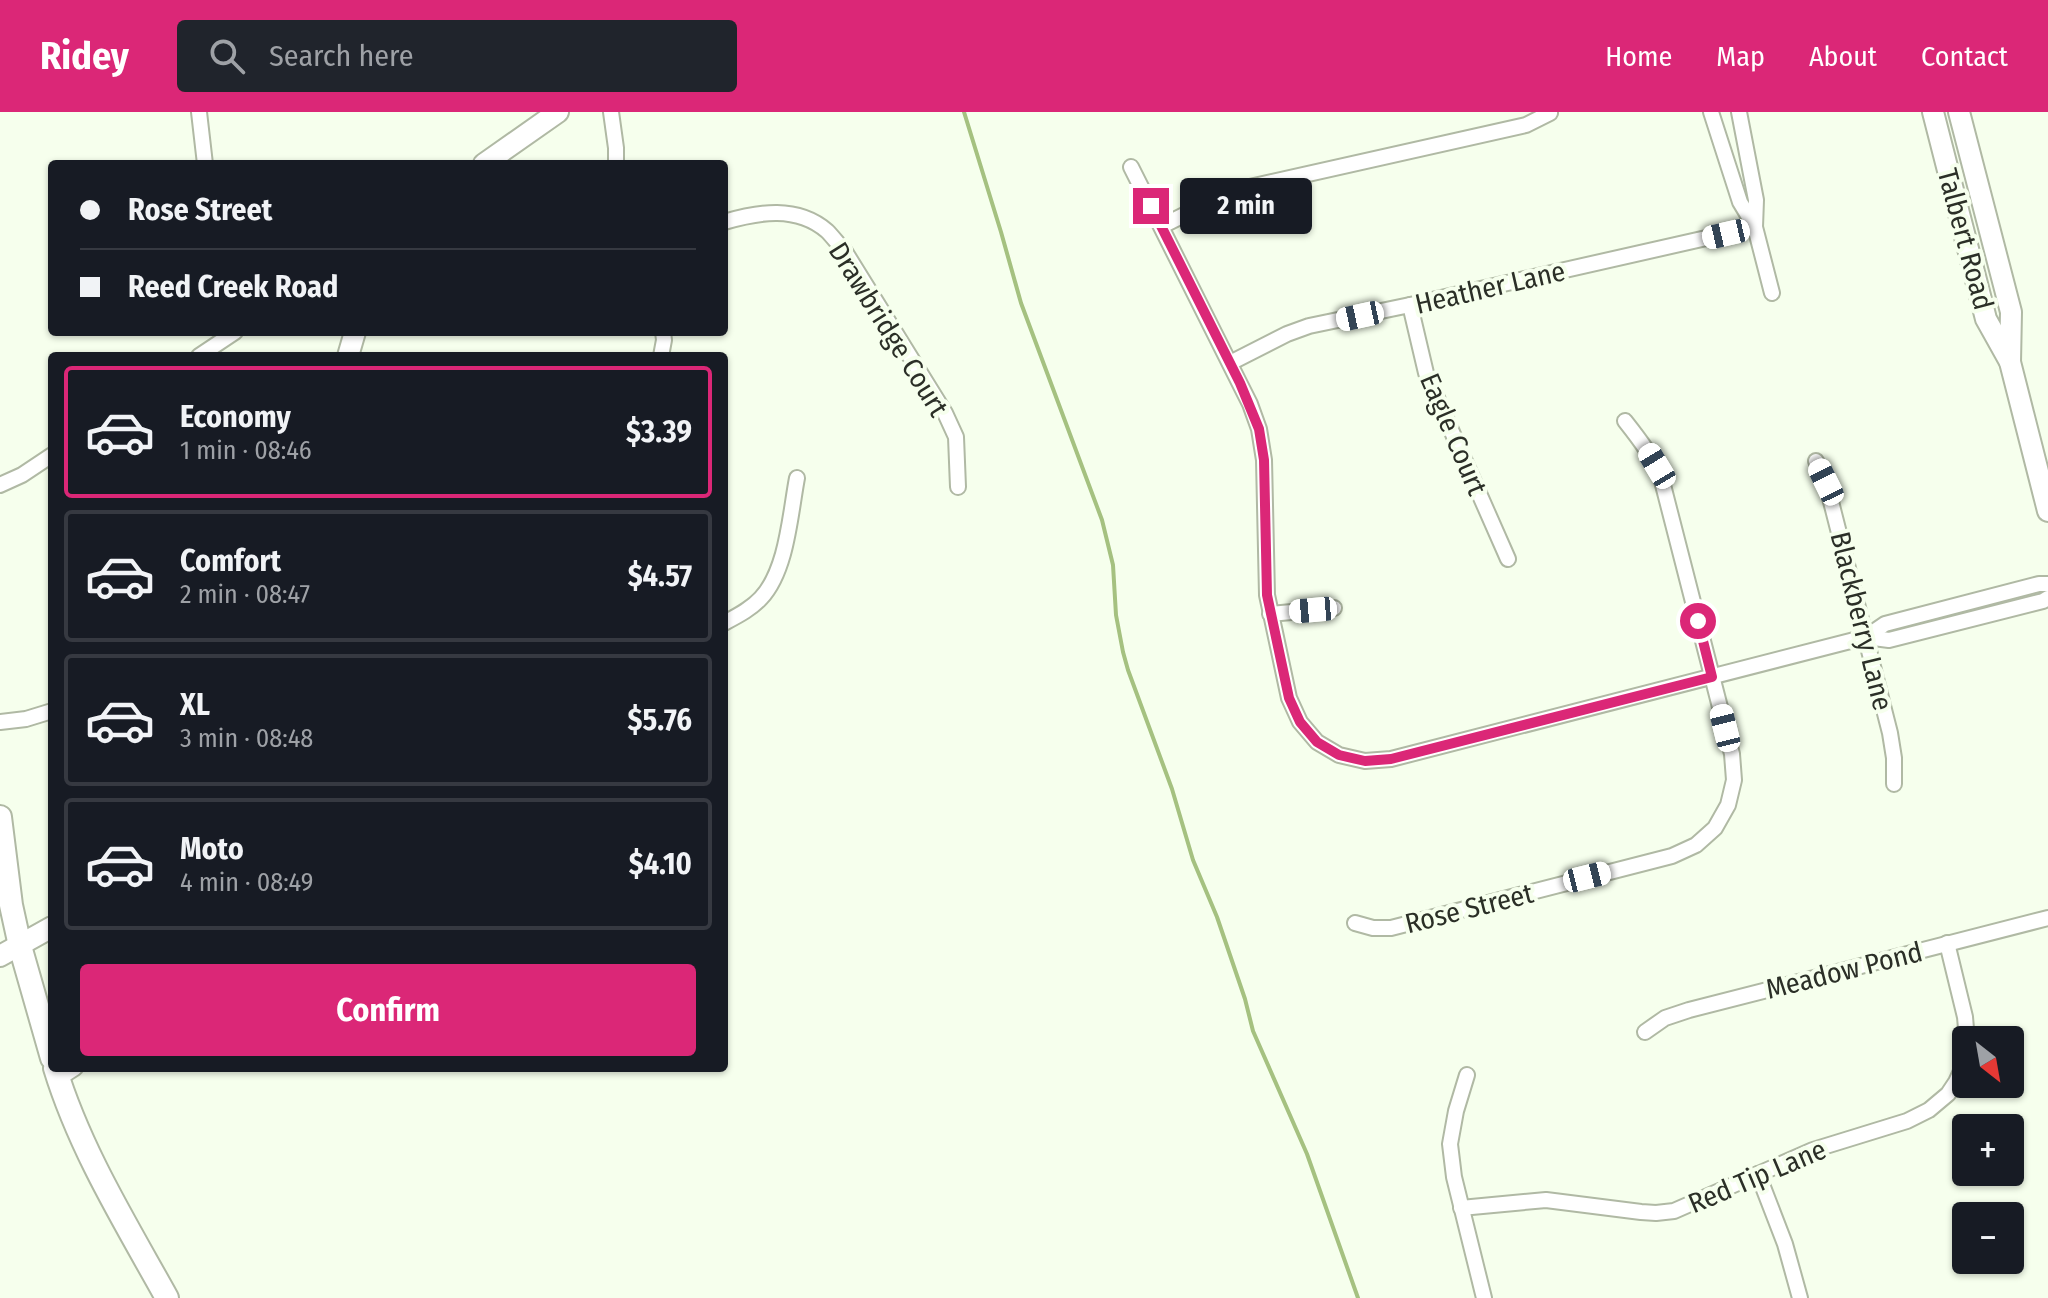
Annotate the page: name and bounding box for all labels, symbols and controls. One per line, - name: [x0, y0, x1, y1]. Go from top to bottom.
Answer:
- search box: [177, 20, 737, 92]
- text: Ridey: [40, 33, 129, 79]
- icon: search: [205, 34, 249, 78]
- text: Search here: [269, 38, 414, 74]
- text: Home: [1605, 40, 1672, 73]
- text: Map: [1716, 40, 1765, 73]
- text: About: [1809, 40, 1877, 73]
- text: Contact: [1921, 40, 2008, 73]
- street label: Talbert Road: [1931, 165, 2000, 313]
- callout: 2 min: [1179, 178, 1311, 234]
- route end: [1133, 188, 1169, 224]
- text: 2 min: [1217, 190, 1275, 221]
- text: Rose Street: [128, 192, 272, 228]
- car: [1700, 217, 1752, 251]
- street label: Drawbridge Court: [822, 236, 956, 423]
- street label: Heather Lane: [1412, 254, 1568, 321]
- text: Reed Creek Road: [128, 269, 338, 305]
- car: [1334, 299, 1386, 333]
- street label: Eagle Court: [1413, 368, 1494, 501]
- icon: car: [84, 396, 156, 468]
- text: Economy: [180, 399, 291, 435]
- text: $3.39: [626, 414, 692, 450]
- text: 1 min · 08:46: [180, 435, 312, 466]
- car: [1634, 439, 1680, 493]
- car: [1805, 455, 1847, 509]
- street label: Blackberry Lane: [1823, 528, 1900, 714]
- icon: car: [84, 540, 156, 612]
- text: Comfort: [180, 543, 281, 579]
- text: $4.57: [628, 558, 692, 594]
- text: 2 min · 08:47: [180, 579, 310, 610]
- car: [1288, 596, 1338, 624]
- route start: [1680, 603, 1716, 639]
- icon: car: [84, 684, 156, 756]
- text: XL: [180, 687, 210, 723]
- text: $5.76: [628, 702, 692, 738]
- car: [1708, 702, 1742, 754]
- text: 3 min · 08:48: [180, 723, 313, 754]
- icon: car: [84, 828, 156, 900]
- text: Moto: [180, 831, 244, 867]
- text: $4.10: [629, 846, 692, 882]
- car: [1561, 860, 1613, 894]
- text: 4 min · 08:49: [180, 867, 313, 898]
- street label: Rose Street: [1402, 876, 1537, 940]
- street label: Meadow Pond: [1762, 935, 1926, 1006]
- button: Confirm: [80, 964, 696, 1056]
- north arrow: [1952, 1026, 2024, 1098]
- map controls: [1952, 1026, 2024, 1274]
- button: +: [1952, 1114, 2024, 1186]
- street label: Red Tip Lane: [1683, 1133, 1831, 1220]
- button: −: [1952, 1202, 2024, 1274]

